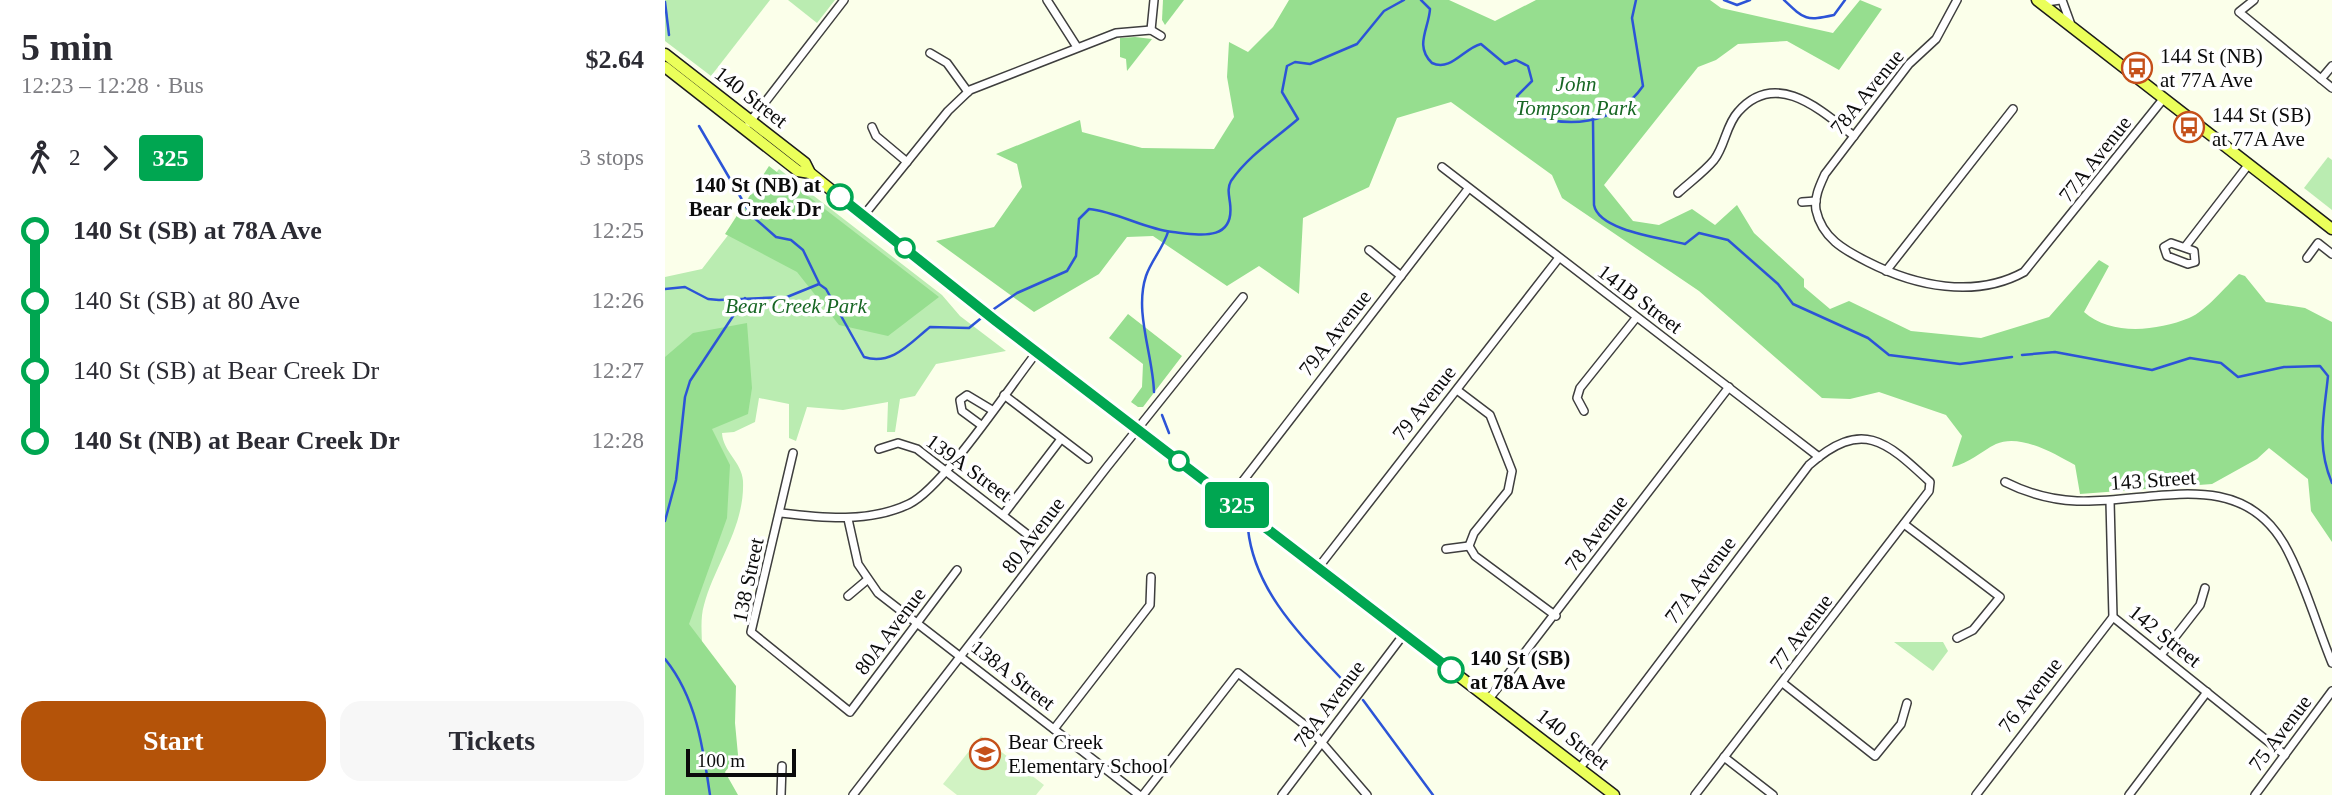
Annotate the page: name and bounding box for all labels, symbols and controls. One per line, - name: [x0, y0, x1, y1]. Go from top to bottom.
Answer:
- text: 5 min: [21, 26, 113, 68]
- street label: 78A Avenue: [1825, 44, 1909, 140]
- place label: 144 St (NB) at 77A Ave: [2160, 44, 2263, 92]
- text: $2.64: [586, 45, 644, 74]
- bus stop icon: 144 St (NB) at 77A Ave: [2120, 51, 2154, 85]
- street label: 140 Street: [710, 61, 792, 133]
- park label: John Tompson Park: [1515, 72, 1637, 120]
- text: 12:23 – 12:28 · Bus: [21, 73, 204, 98]
- place label: 144 St (SB) at 77A Ave: [2212, 103, 2311, 151]
- bus stop icon: 144 St (SB) at 77A Ave: [2172, 110, 2206, 144]
- street label: 77A Avenue: [2054, 111, 2136, 207]
- icon: walk: [21, 139, 59, 177]
- icon: forward: [91, 139, 129, 177]
- text: 2: [69, 145, 81, 170]
- text: 325: [153, 145, 189, 171]
- text: 3 stops: [579, 145, 644, 170]
- place label: 140 St (NB) at Bear Creek Dr: [689, 173, 821, 221]
- marker: 140 St (NB) at Bear Creek Dr: [827, 184, 853, 210]
- text: 140 St (SB) at 78A Ave: [73, 216, 322, 245]
- text: 12:25: [592, 218, 644, 243]
- unlabelled marker: [895, 238, 915, 258]
- street label: 141B Street: [1593, 259, 1687, 339]
- street label: 79A Avenue: [1294, 285, 1376, 381]
- text: 140 St (SB) at 80 Ave: [73, 286, 300, 315]
- text: 12:26: [592, 288, 644, 313]
- park label: Bear Creek Park: [725, 294, 867, 318]
- text: 140 St (SB) at Bear Creek Dr: [73, 356, 379, 385]
- text: 12:27: [592, 358, 644, 383]
- street label: 79 Avenue: [1387, 361, 1461, 445]
- text: 140 St (NB) at Bear Creek Dr: [73, 426, 400, 455]
- text: 12:28: [592, 428, 644, 453]
- street label: 139A Street: [922, 429, 1017, 507]
- unlabelled marker: [1169, 451, 1189, 471]
- street label: 143 Street: [2109, 465, 2197, 495]
- line badge: 325: [1197, 482, 1277, 528]
- street label: 78 Avenue: [1560, 490, 1632, 576]
- street label: 80 Avenue: [997, 492, 1069, 578]
- text: 325: [1219, 492, 1255, 518]
- street label: 77A Avenue: [1659, 532, 1741, 628]
- street label: 138 Street: [727, 535, 769, 624]
- street label: 80A Avenue: [849, 583, 931, 679]
- street label: 77 Avenue: [1765, 589, 1837, 675]
- street label: 142 Street: [2124, 600, 2206, 672]
- street label: 138A Street: [966, 635, 1060, 715]
- place label: 140 St (SB) at 78A Ave: [1470, 646, 1570, 694]
- street label: 76 Avenue: [1993, 653, 2067, 737]
- street label: 78A Avenue: [1288, 656, 1370, 752]
- marker: 140 St (SB) at 78A Ave: [1438, 657, 1464, 683]
- street label: 75 Avenue: [2244, 690, 2316, 776]
- button: Start: [21, 701, 326, 781]
- button: Tickets: [340, 701, 644, 781]
- street label: 140 Street: [1532, 703, 1614, 775]
- place label: Bear Creek Elementary School: [1008, 730, 1169, 778]
- school or university icon: Bear Creek Elementary School: [968, 737, 1002, 771]
- scale bar: [686, 746, 796, 778]
- text: 100 m: [697, 750, 745, 771]

